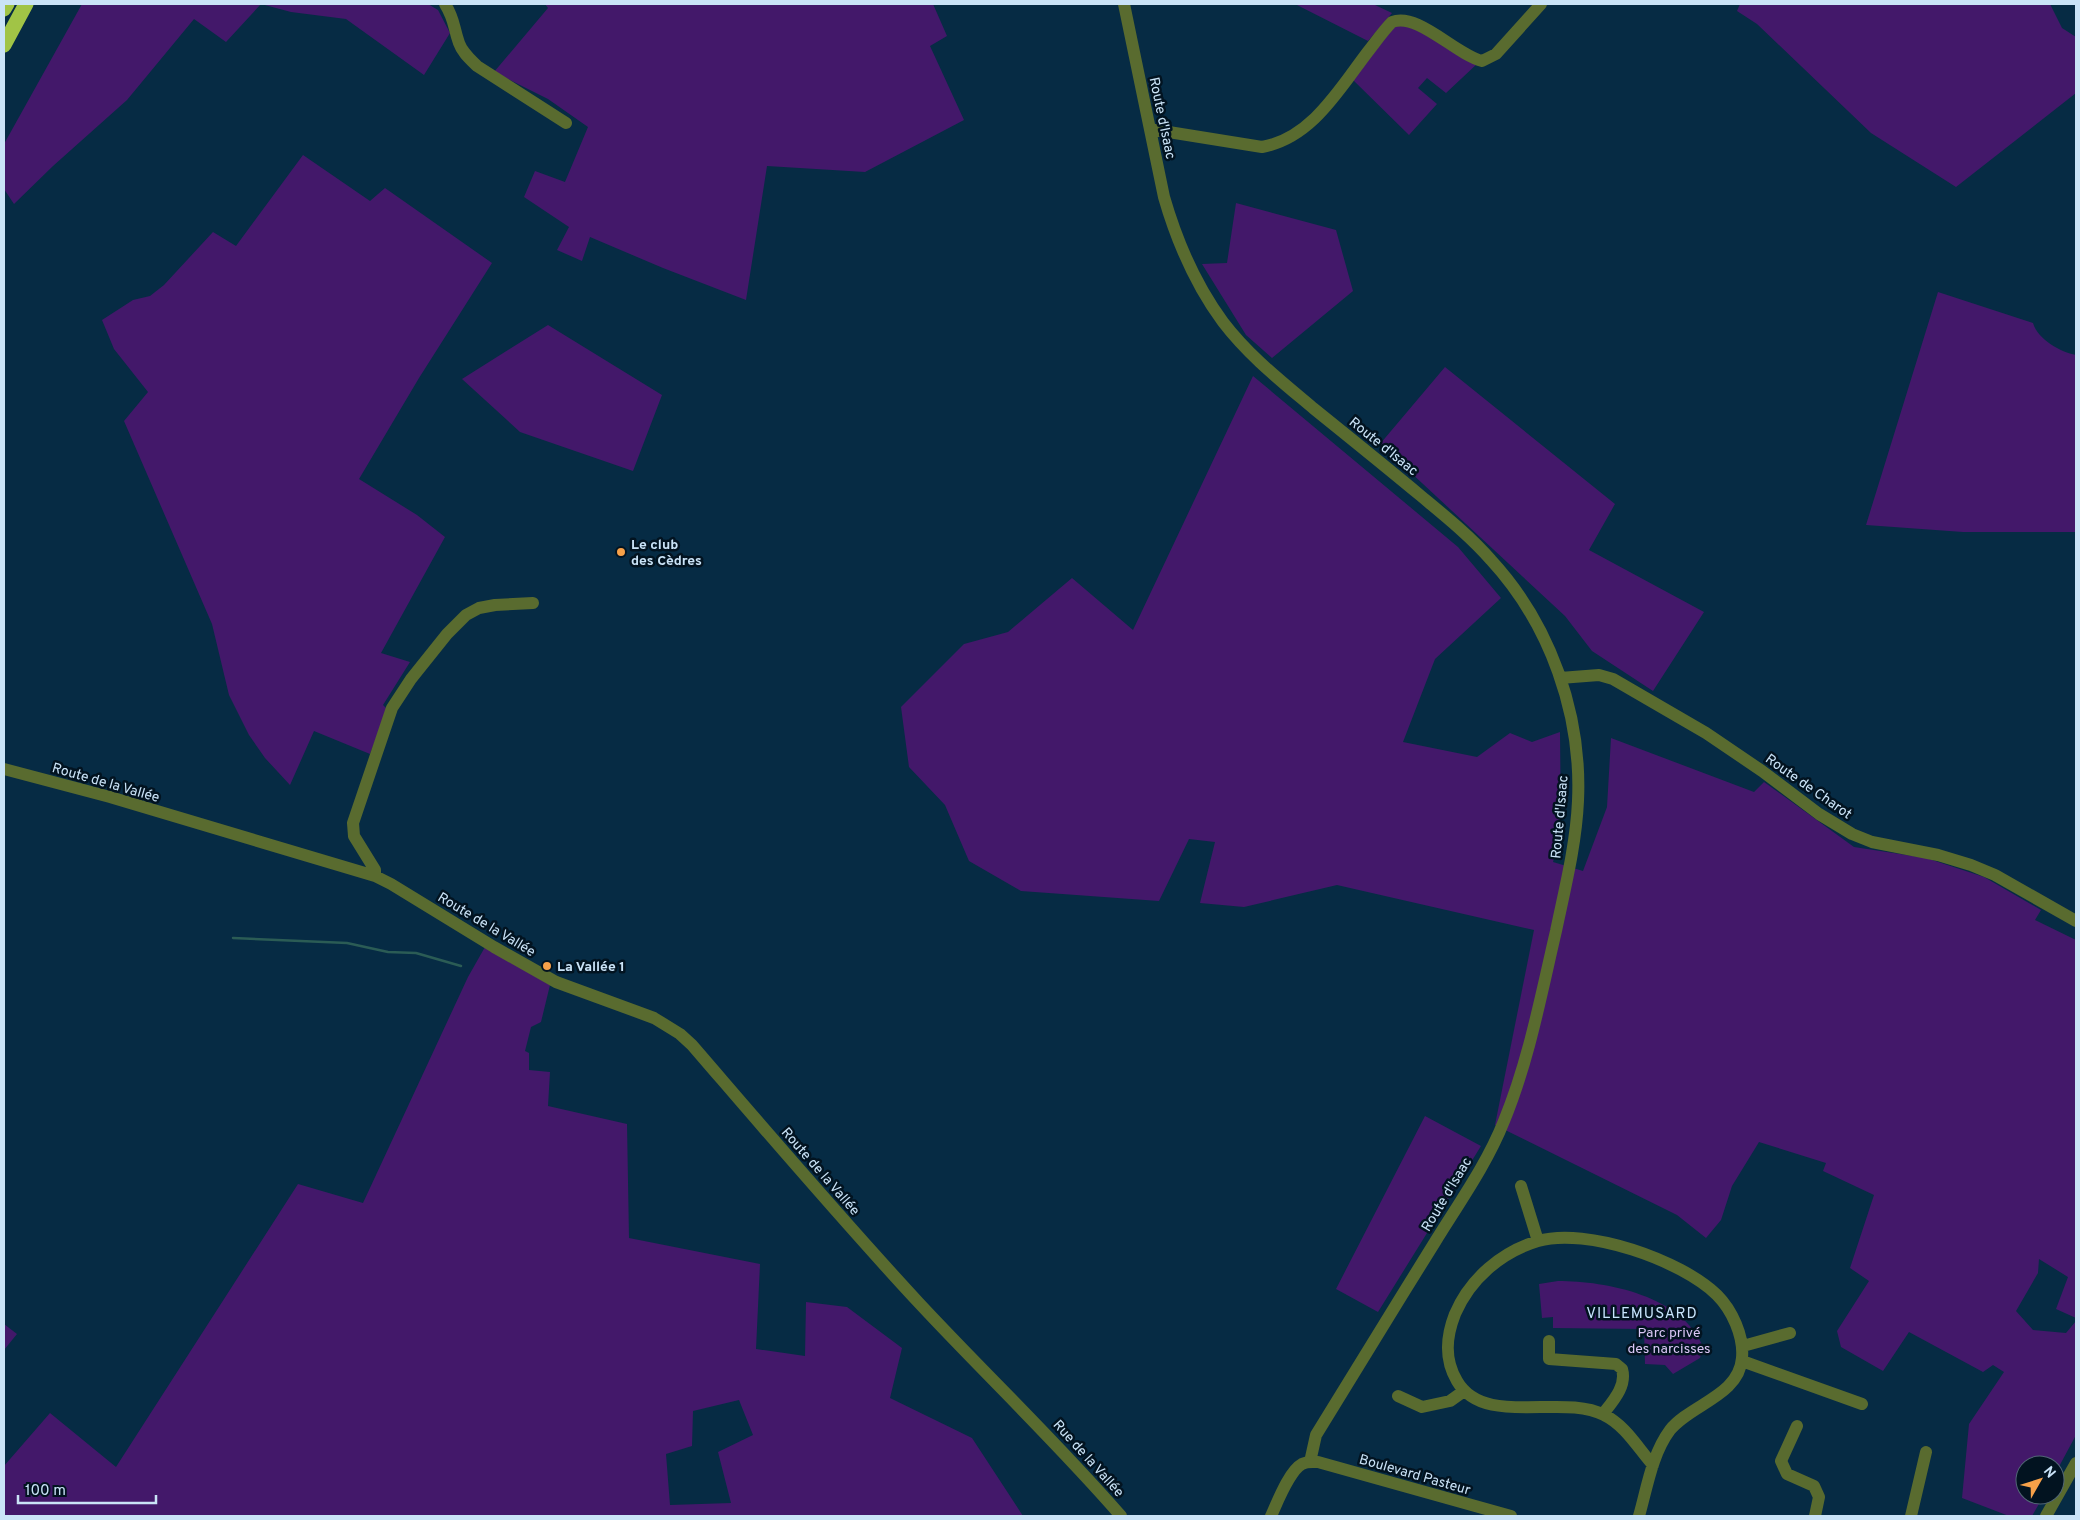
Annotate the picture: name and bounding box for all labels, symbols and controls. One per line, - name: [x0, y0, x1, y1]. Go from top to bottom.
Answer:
- street label: Route d'Isaac: [1145, 76, 1179, 161]
- street label: Route d'Isaac: [1345, 414, 1421, 480]
- place label: Le club des Cèdres: [631, 537, 702, 570]
- marker: Le club des Cèdres: [615, 546, 627, 558]
- street label: Route de Charot: [1762, 751, 1855, 823]
- street label: Route de la Vallée: [50, 760, 161, 807]
- street label: Route d'Isaac: [1548, 775, 1573, 860]
- street label: Route de la Vallée: [434, 889, 538, 961]
- place label: La Vallée 1: [557, 959, 625, 976]
- marker: La Vallée 1: [541, 960, 553, 972]
- street label: Route de la Vallée: [777, 1125, 863, 1219]
- street label: Route d'Isaac: [1418, 1155, 1476, 1235]
- district label: VILLEMUSARD: [1586, 1305, 1698, 1324]
- park label: Parc privé des narcisses: [1627, 1325, 1711, 1358]
- street label: Rue de la Vallée: [1049, 1417, 1127, 1501]
- street label: Boulevard Pasteur: [1357, 1451, 1473, 1500]
- north arrow: [2015, 1455, 2065, 1505]
- text: N: [2039, 1464, 2059, 1482]
- scale bar: [18, 1472, 155, 1504]
- text: 100 m: [25, 1482, 66, 1501]

